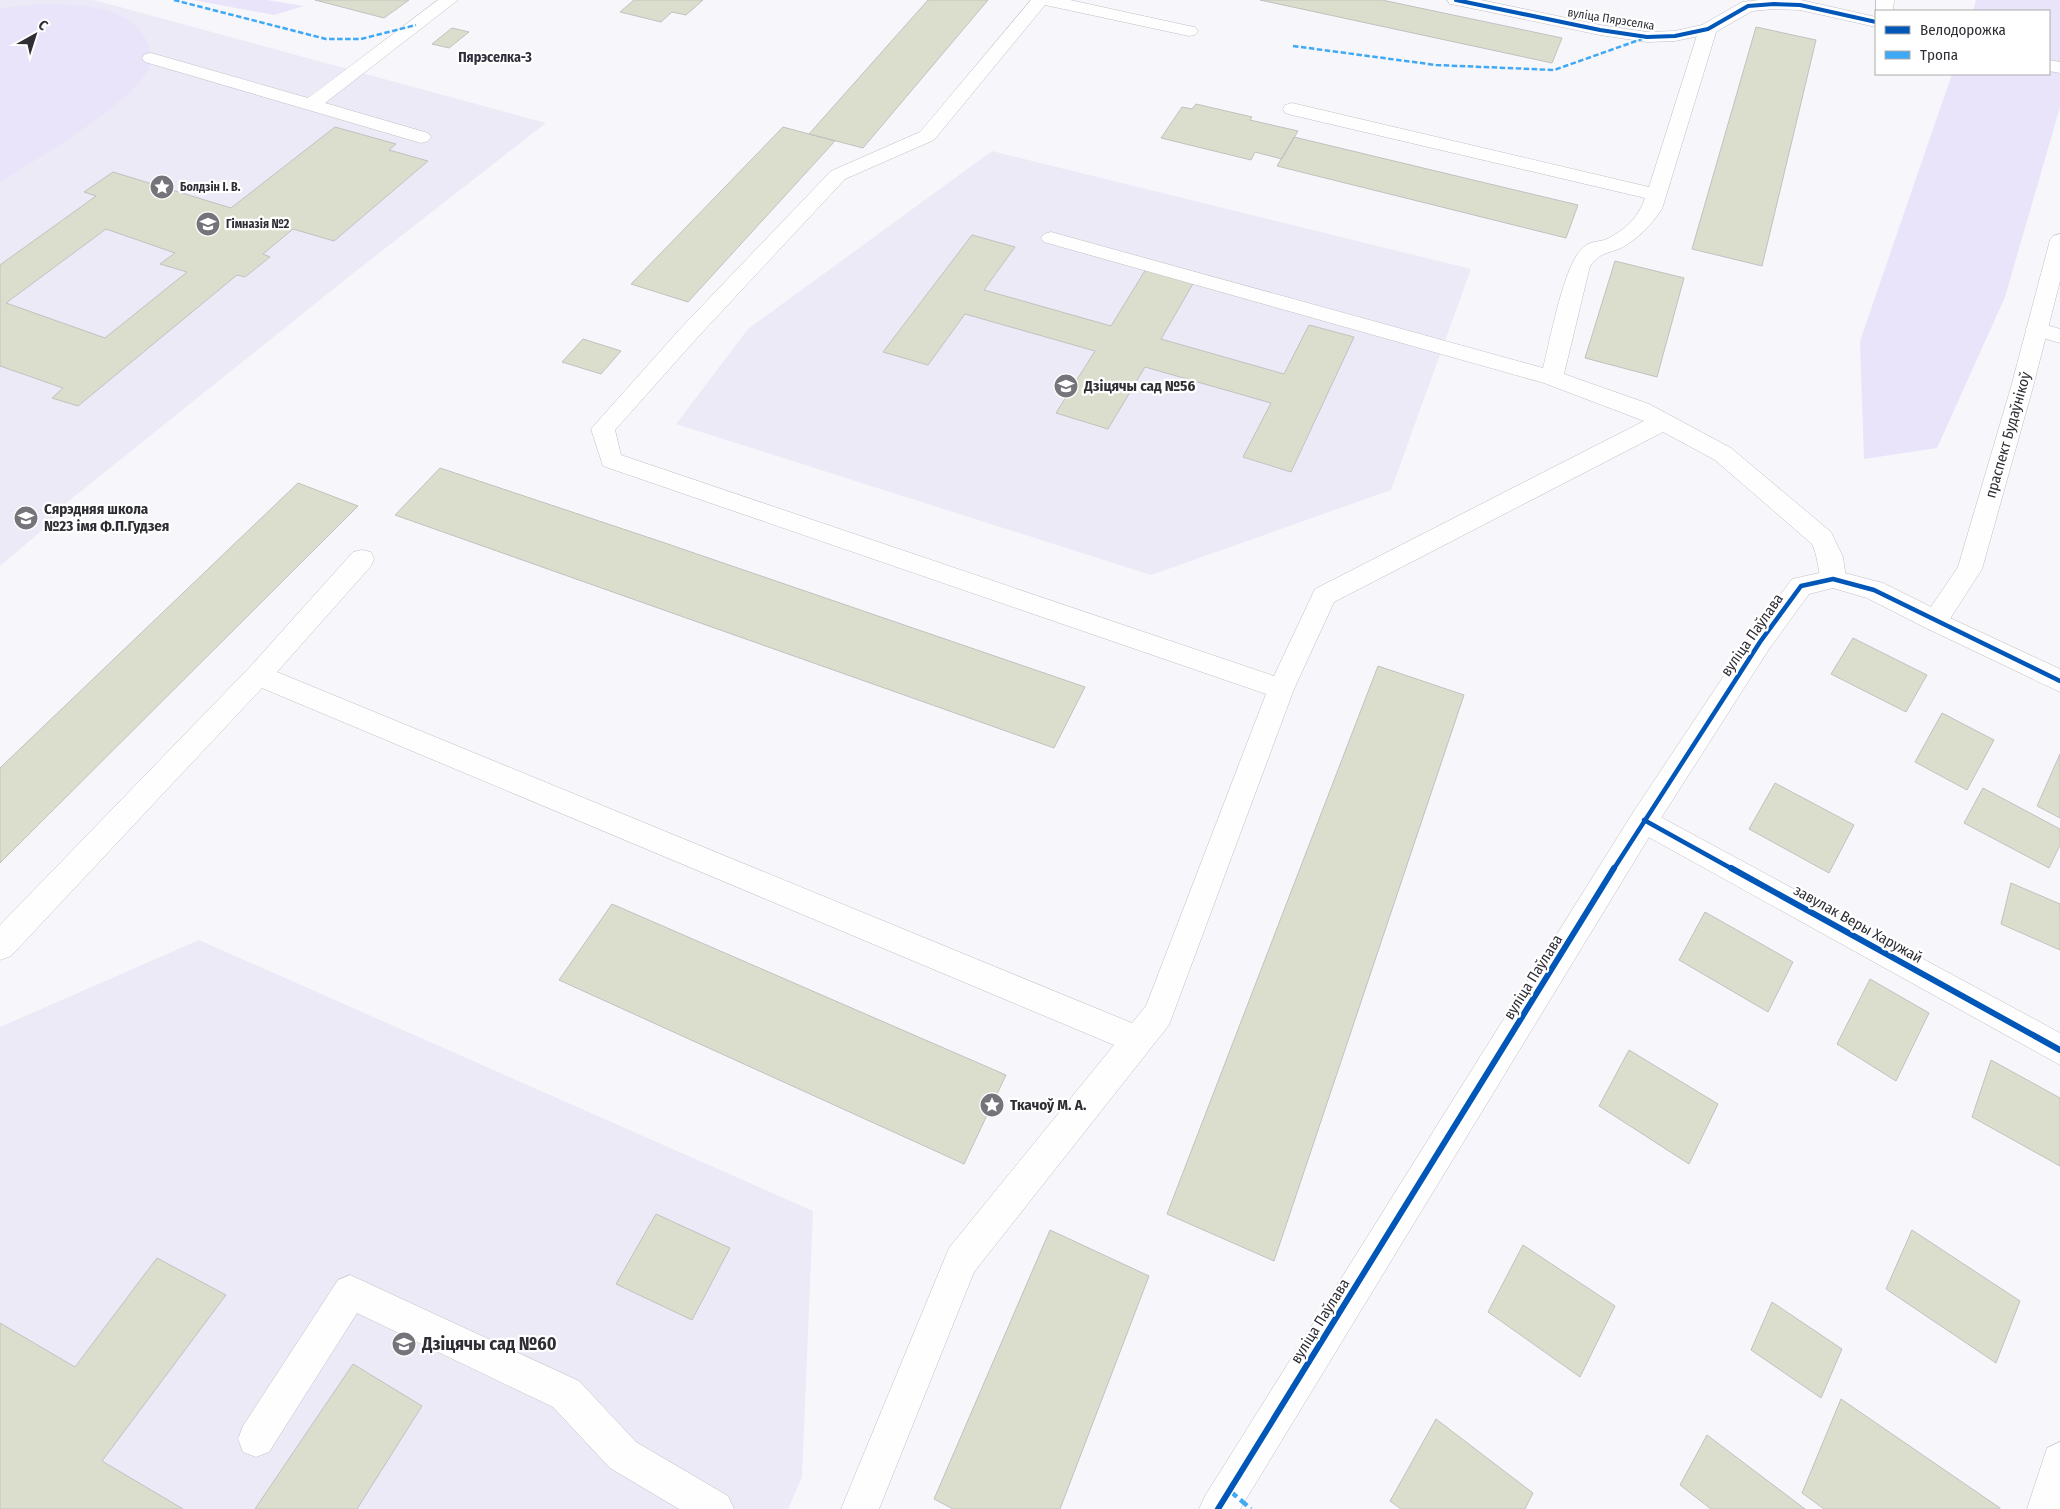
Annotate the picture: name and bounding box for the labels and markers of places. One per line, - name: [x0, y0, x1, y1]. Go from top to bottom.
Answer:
- place icon: Болдзін І. В.: [149, 174, 175, 200]
- place label: Болдзін І. В.: [180, 180, 241, 194]
- school or university icon: Гімназія №2: [195, 211, 221, 237]
- place label: Гімназія №2: [226, 217, 290, 231]
- school or university icon: Дзіцячы сад №56: [1053, 373, 1079, 399]
- place label: Дзіцячы сад №56: [1083, 377, 1195, 395]
- place label: Сярэдняя школа №23 імя Ф.П.Гудзея: [44, 500, 169, 535]
- school or university icon: Сярэдняя школа №23 імя Ф.П.Гудзея: [13, 505, 39, 531]
- place icon: Ткачоў М. А.: [979, 1092, 1005, 1118]
- place label: Ткачоў М. А.: [1010, 1096, 1087, 1114]
- school or university icon: Дзіцячы сад №60: [391, 1331, 417, 1357]
- place label: Дзіцячы сад №60: [421, 1333, 557, 1355]

